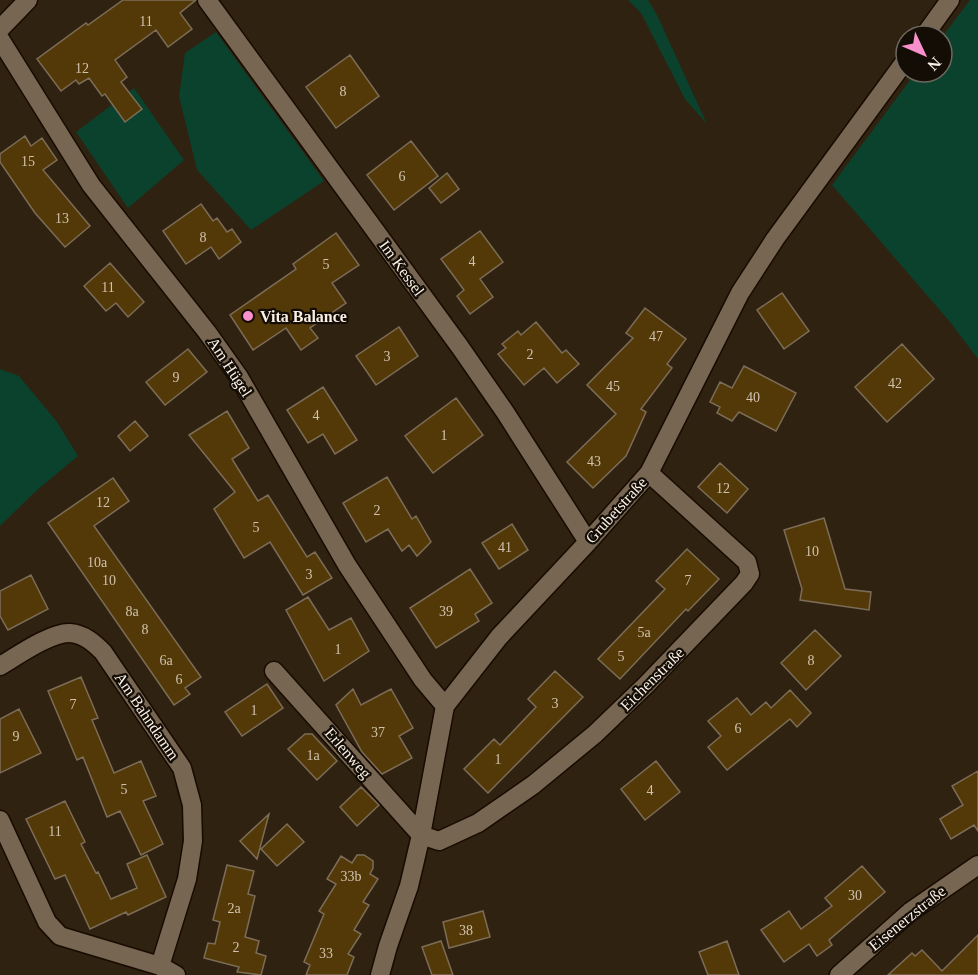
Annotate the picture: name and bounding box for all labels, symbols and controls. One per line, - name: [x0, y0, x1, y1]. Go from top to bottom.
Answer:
- house number: 11: [139, 14, 153, 29]
- north arrow: [894, 24, 954, 84]
- text: N: [924, 54, 945, 74]
- house number: 12: [75, 61, 89, 76]
- house number: 8: [340, 84, 347, 99]
- house number: 15: [21, 154, 35, 169]
- house number: 6: [399, 169, 406, 184]
- house number: 13: [55, 211, 69, 226]
- house number: 8: [200, 230, 207, 245]
- street label: Im Kessel: [376, 237, 428, 300]
- house number: 4: [469, 254, 476, 269]
- house number: 5: [323, 257, 330, 272]
- house number: 11: [101, 280, 115, 295]
- place label: Vita Balance: [260, 308, 347, 325]
- marker: Vita Balance: [241, 309, 255, 323]
- house number: 47: [649, 329, 663, 344]
- street label: Am Hügel: [204, 334, 256, 401]
- house number: 2: [527, 347, 534, 362]
- house number: 3: [384, 349, 391, 364]
- house number: 9: [173, 370, 180, 385]
- house number: 42: [888, 376, 902, 391]
- house number: 45: [606, 379, 620, 394]
- house number: 40: [746, 390, 760, 405]
- house number: 4: [313, 408, 320, 423]
- house number: 1: [441, 428, 448, 443]
- house number: 43: [587, 454, 601, 469]
- street label: Grubetstraße: [582, 474, 650, 546]
- house number: 12: [716, 481, 730, 496]
- house number: 12: [96, 495, 110, 510]
- house number: 2: [374, 503, 381, 518]
- house number: 5: [253, 520, 260, 535]
- house number: 41: [498, 540, 512, 555]
- house number: 10: [805, 544, 819, 559]
- house number: 10a: [87, 555, 108, 570]
- house number: 3: [306, 567, 313, 582]
- house number: 10: [102, 573, 116, 588]
- house number: 7: [685, 573, 692, 588]
- house number: 8a: [125, 604, 139, 619]
- house number: 39: [439, 604, 453, 619]
- house number: 8: [142, 622, 149, 637]
- house number: 5a: [637, 625, 651, 640]
- house number: 1: [335, 642, 342, 657]
- street label: Eichenstraße: [617, 644, 687, 714]
- house number: 5: [618, 649, 625, 664]
- house number: 6a: [159, 653, 173, 668]
- house number: 8: [808, 653, 815, 668]
- street label: Am Bahndamm: [111, 669, 183, 763]
- house number: 6: [176, 672, 183, 687]
- house number: 3: [552, 696, 559, 711]
- house number: 7: [70, 697, 77, 712]
- house number: 1: [251, 703, 258, 718]
- house number: 6: [735, 721, 742, 736]
- street label: Erlenweg: [321, 724, 375, 782]
- house number: 37: [371, 725, 385, 740]
- house number: 9: [13, 729, 20, 744]
- house number: 1a: [306, 748, 320, 763]
- house number: 1: [495, 752, 502, 767]
- house number: 5: [121, 782, 128, 797]
- house number: 4: [647, 783, 654, 798]
- house number: 11: [48, 824, 62, 839]
- house number: 33b: [341, 869, 362, 884]
- street label: Eisenerzstraße: [865, 882, 949, 954]
- house number: 30: [848, 888, 862, 903]
- house number: 2a: [227, 901, 241, 916]
- house number: 38: [459, 923, 473, 938]
- house number: 2: [233, 940, 240, 955]
- house number: 33: [319, 946, 333, 961]

